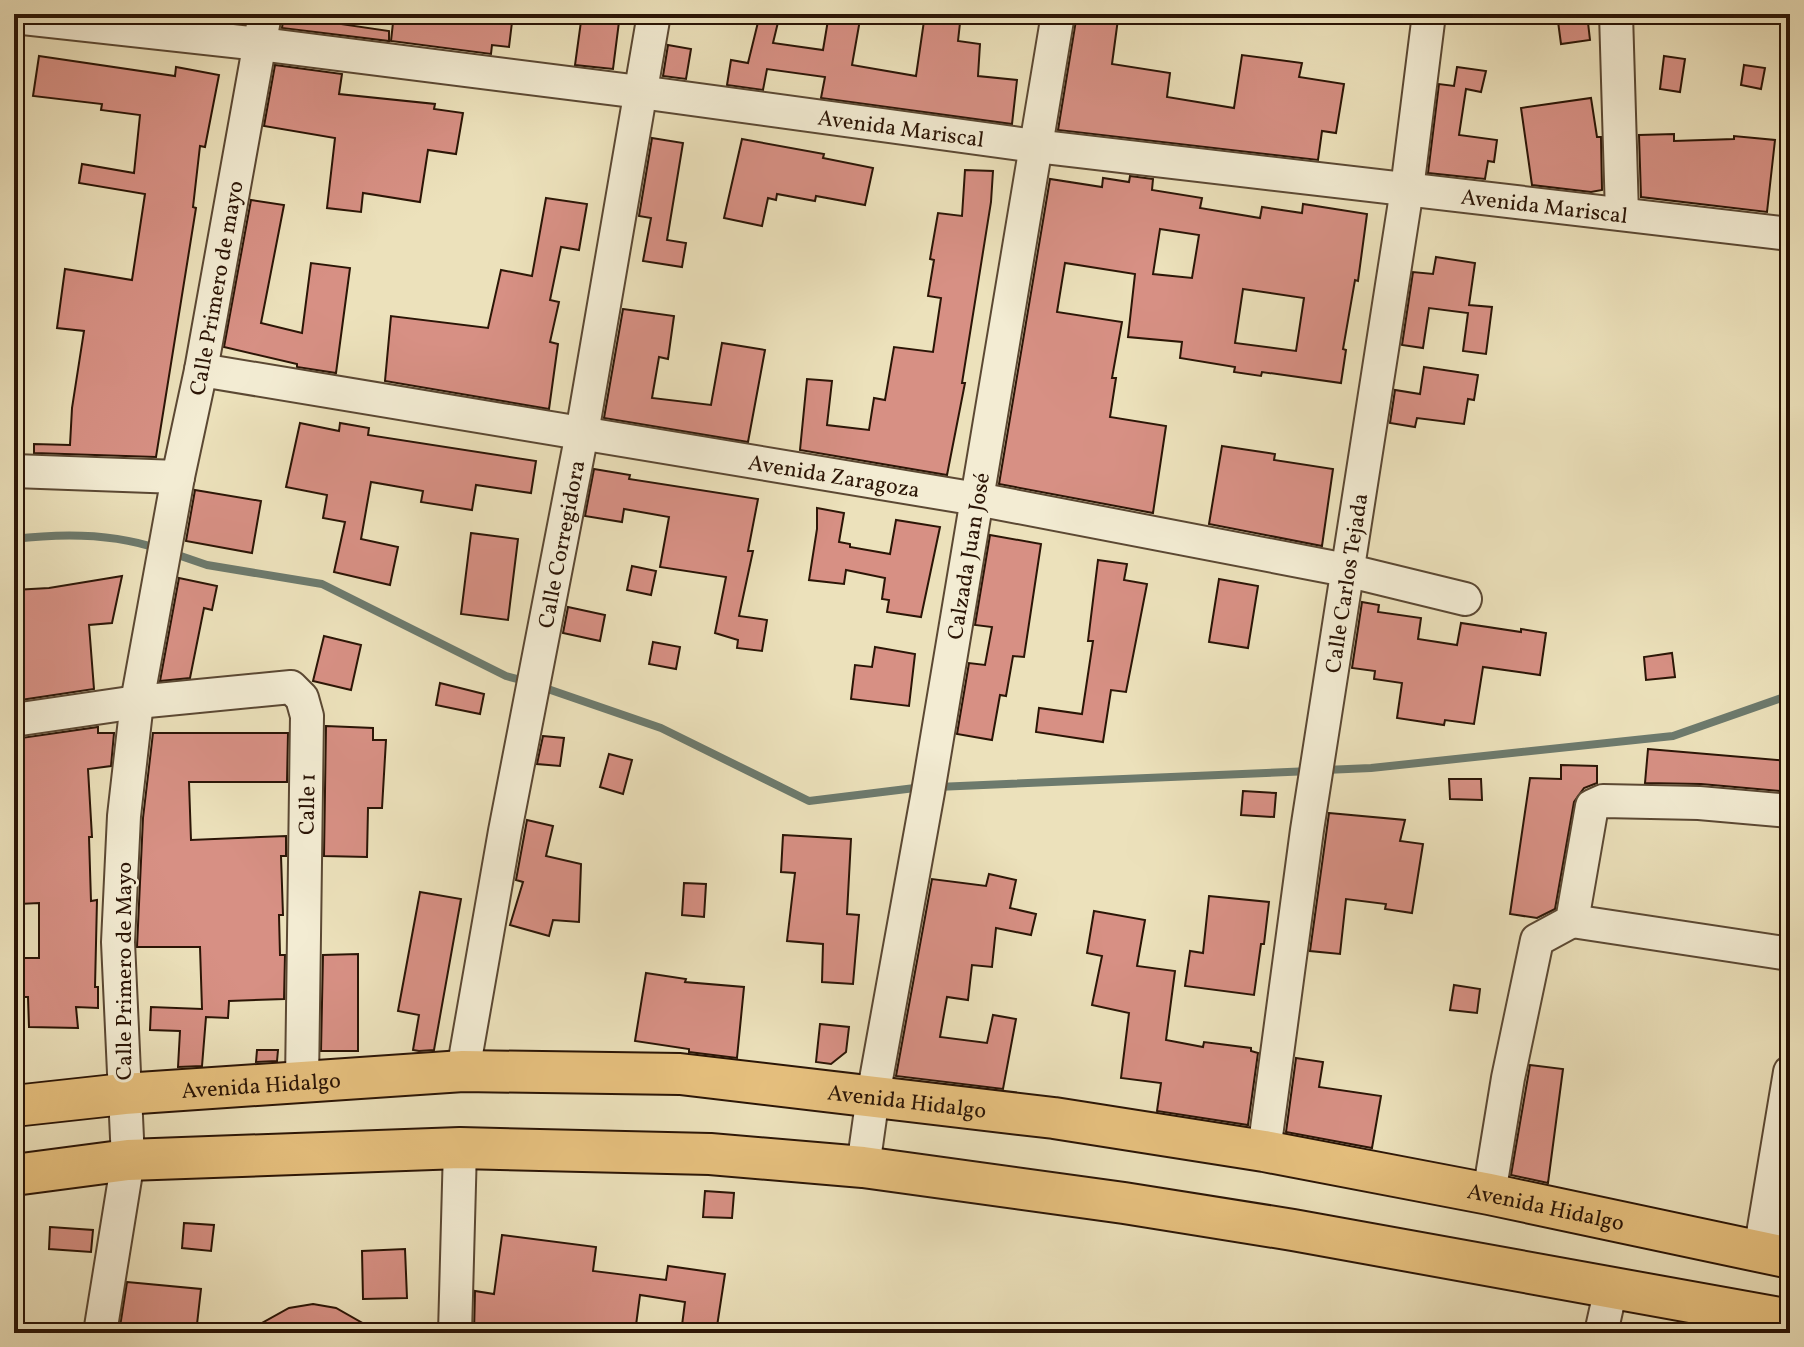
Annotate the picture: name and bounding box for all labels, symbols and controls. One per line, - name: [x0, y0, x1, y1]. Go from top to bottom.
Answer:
- street label: Avenida Mariscal: [816, 103, 986, 157]
- street label: Calle Primero de mayo: [183, 178, 253, 399]
- street label: Avenida Mariscal: [1459, 183, 1629, 233]
- street label: Avenida Zaragoza: [746, 448, 922, 507]
- street label: Calle Corregidora: [532, 458, 594, 631]
- street label: Calzada Juan José: [941, 471, 999, 642]
- street label: Calle Carlos Tejada: [1319, 491, 1377, 675]
- street label: Calle 1: [292, 773, 325, 835]
- street label: Calle Primero de Mayo: [110, 862, 141, 1080]
- street label: Avenida Hidalgo: [180, 1066, 342, 1108]
- street label: Avenida Hidalgo: [826, 1078, 988, 1128]
- street label: Avenida Hidalgo: [1464, 1177, 1627, 1240]

